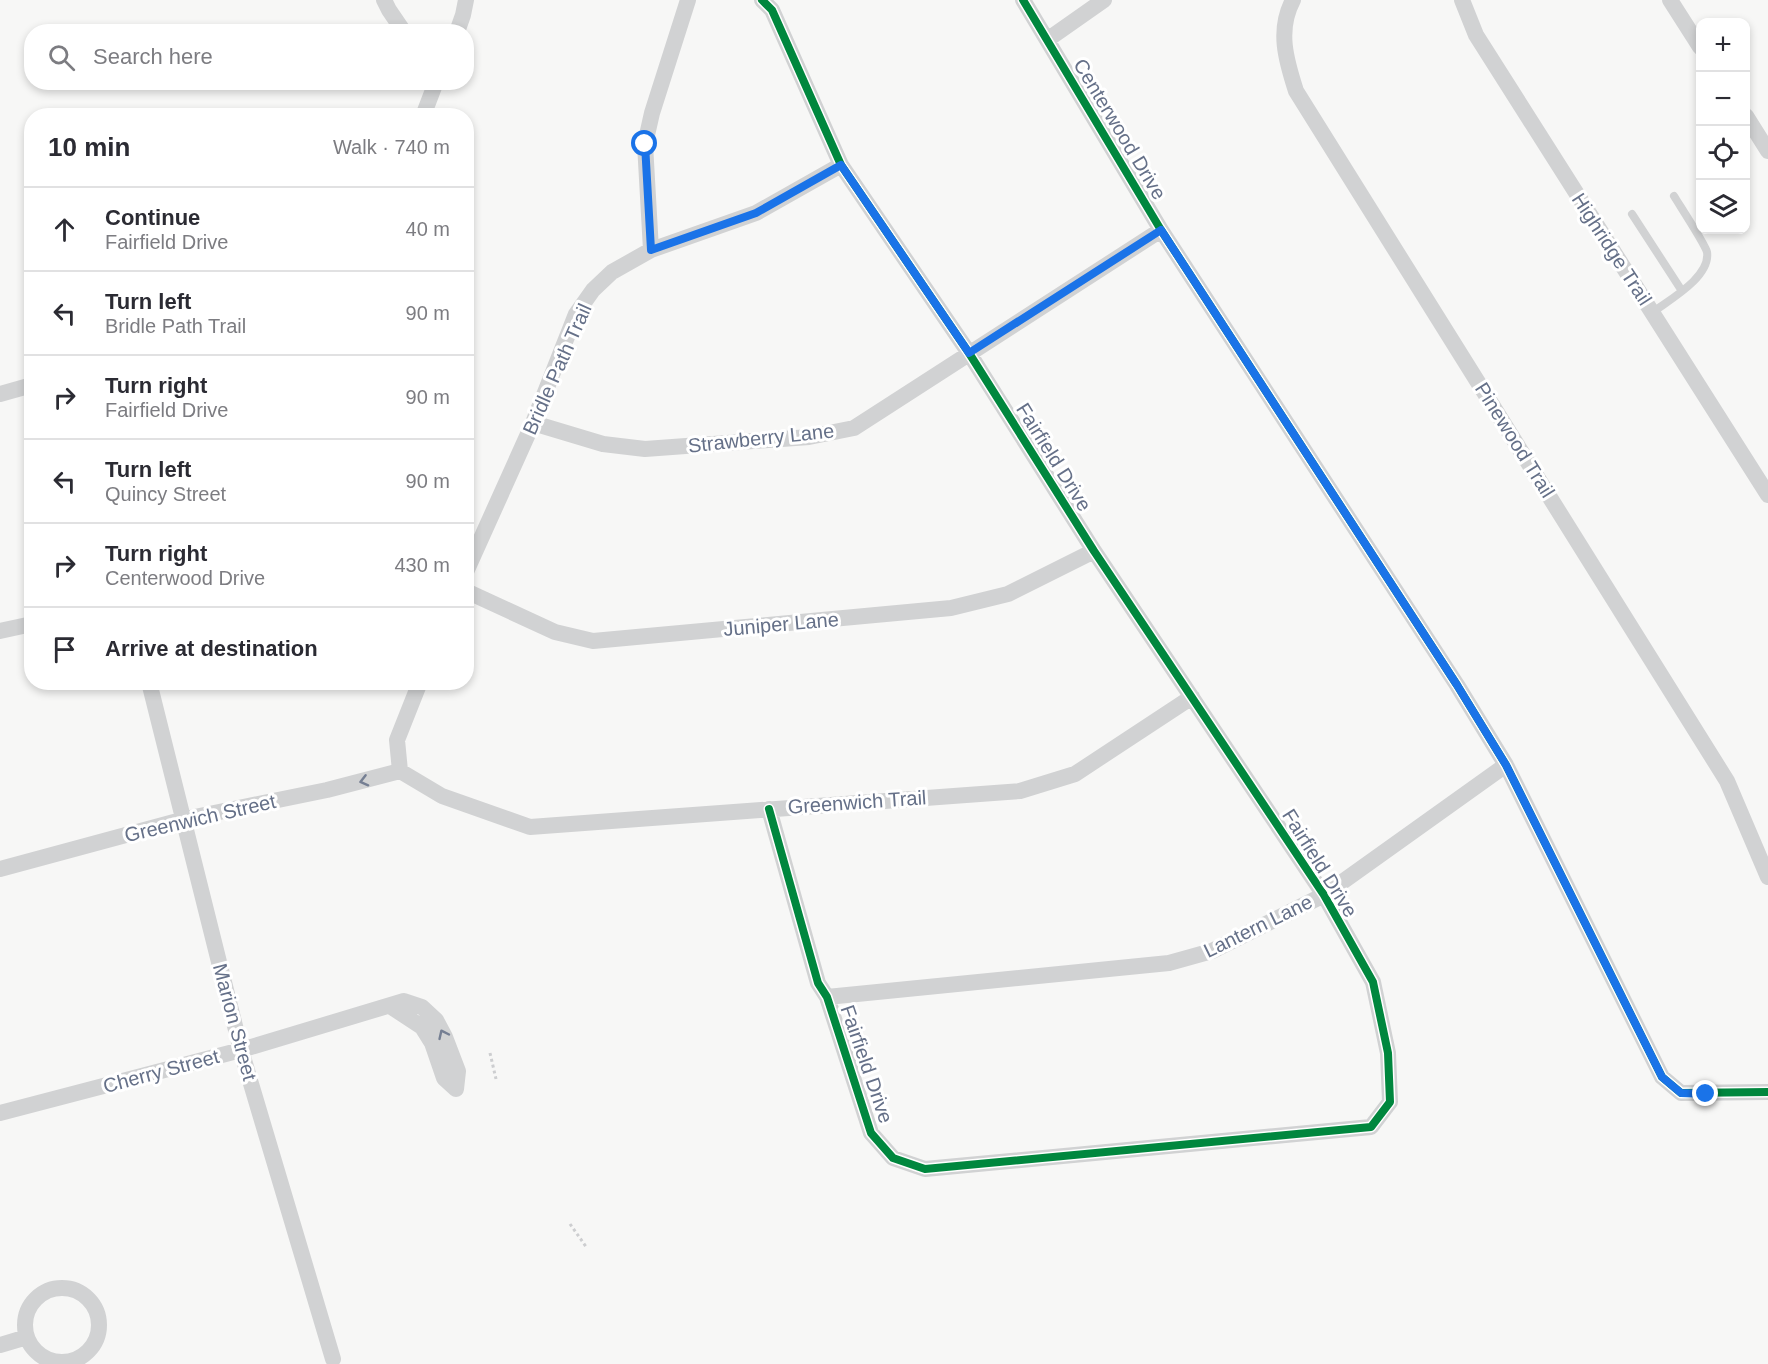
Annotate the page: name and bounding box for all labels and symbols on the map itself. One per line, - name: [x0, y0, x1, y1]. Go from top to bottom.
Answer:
- street label: Centerwood Drive: [1069, 55, 1171, 203]
- route start: [631, 130, 657, 156]
- street label: Highridge Trail: [1568, 189, 1656, 309]
- street label: Bridle Path Trail: [518, 300, 596, 438]
- street label: Pinewood Trail: [1471, 379, 1559, 501]
- street label: Fairfield Drive: [1012, 399, 1096, 515]
- street label: Strawberry Lane: [687, 419, 835, 457]
- street label: Juniper Lane: [722, 608, 840, 640]
- one-way arrow: [359, 773, 369, 786]
- street label: Greenwich Trail: [787, 786, 927, 818]
- street label: Greenwich Street: [122, 790, 278, 846]
- street label: Fairfield Drive: [1278, 805, 1362, 921]
- street label: Lantern Lane: [1200, 890, 1316, 962]
- street label: Marion Street: [209, 961, 261, 1083]
- street label: Fairfield Drive: [837, 1002, 897, 1126]
- one-way arrow: [438, 1029, 450, 1040]
- street label: Cherry Street: [101, 1045, 222, 1097]
- route end: [1692, 1080, 1718, 1106]

